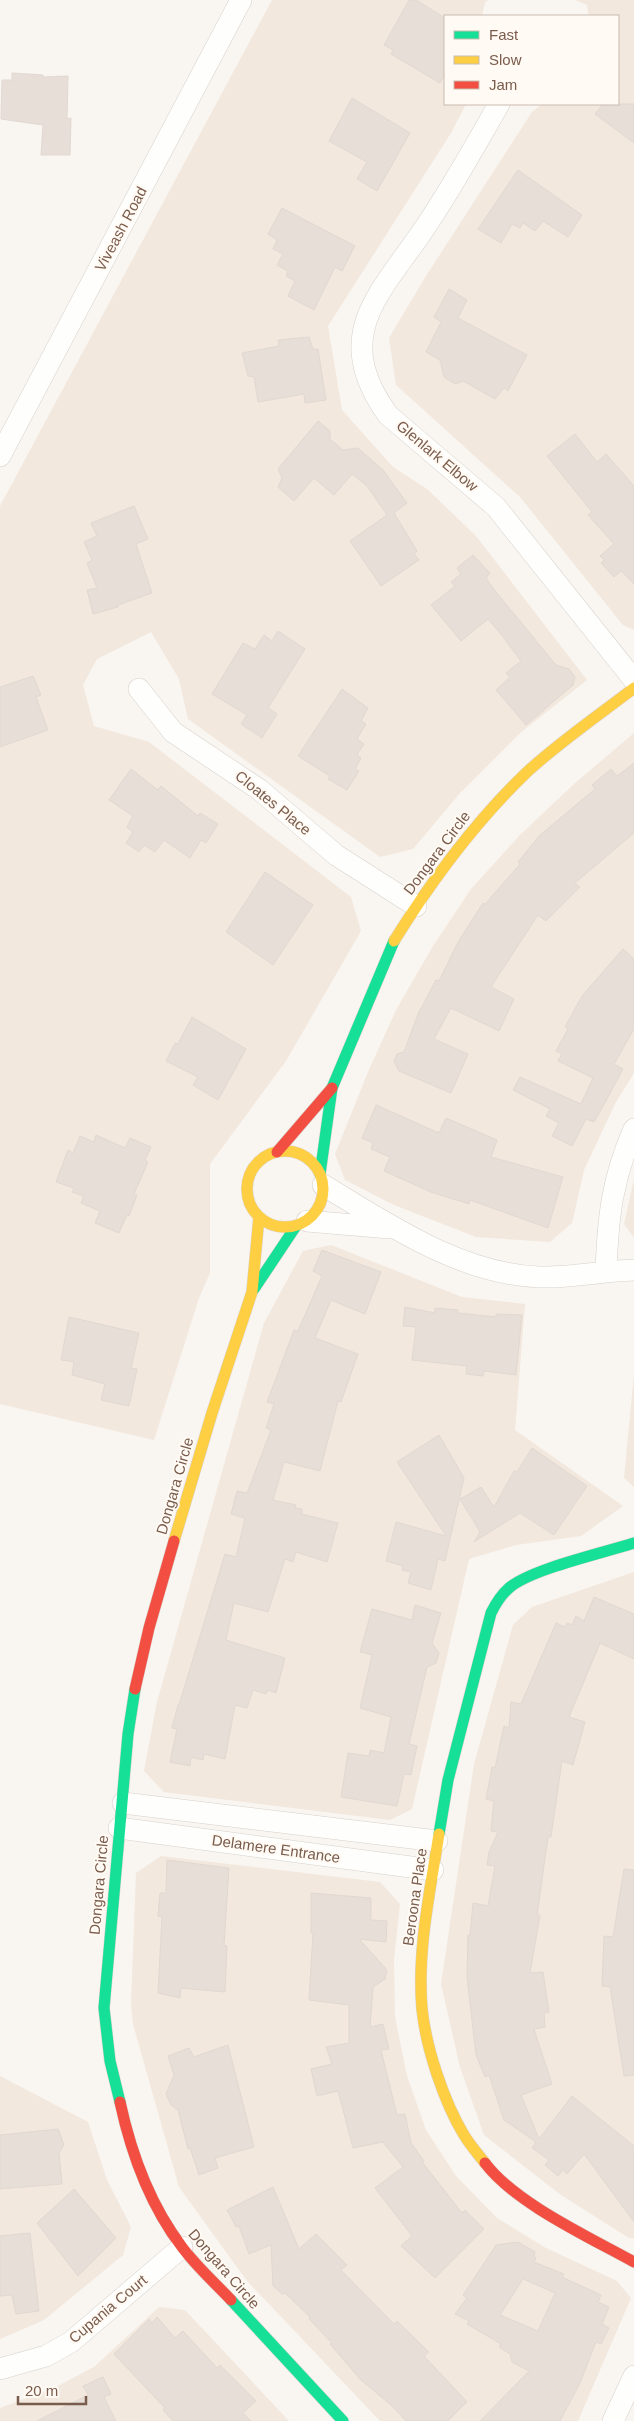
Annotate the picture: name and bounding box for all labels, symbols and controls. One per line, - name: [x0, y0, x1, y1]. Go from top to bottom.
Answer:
- legend: [444, 15, 619, 105]
- text: Fast: [489, 26, 519, 43]
- text: Slow: [489, 51, 522, 68]
- text: Jam: [489, 76, 517, 93]
- street label: Viveash Road: [91, 184, 150, 274]
- street label: Glenlark Elbow: [393, 417, 482, 495]
- street label: Cloates Place: [232, 767, 315, 838]
- street label: Dongara Circle: [400, 808, 473, 898]
- street label: Dongara Circle: [153, 1435, 196, 1536]
- street label: Delamere Entrance: [211, 1831, 341, 1866]
- street label: Dongara Circle: [86, 1834, 111, 1936]
- street label: Beroona Place: [399, 1847, 430, 1947]
- street label: Dongara Circle: [185, 2225, 264, 2312]
- street label: Cupania Court: [65, 2270, 151, 2346]
- scale bar: [18, 2374, 85, 2406]
- text: 20 m: [25, 2382, 58, 2399]

